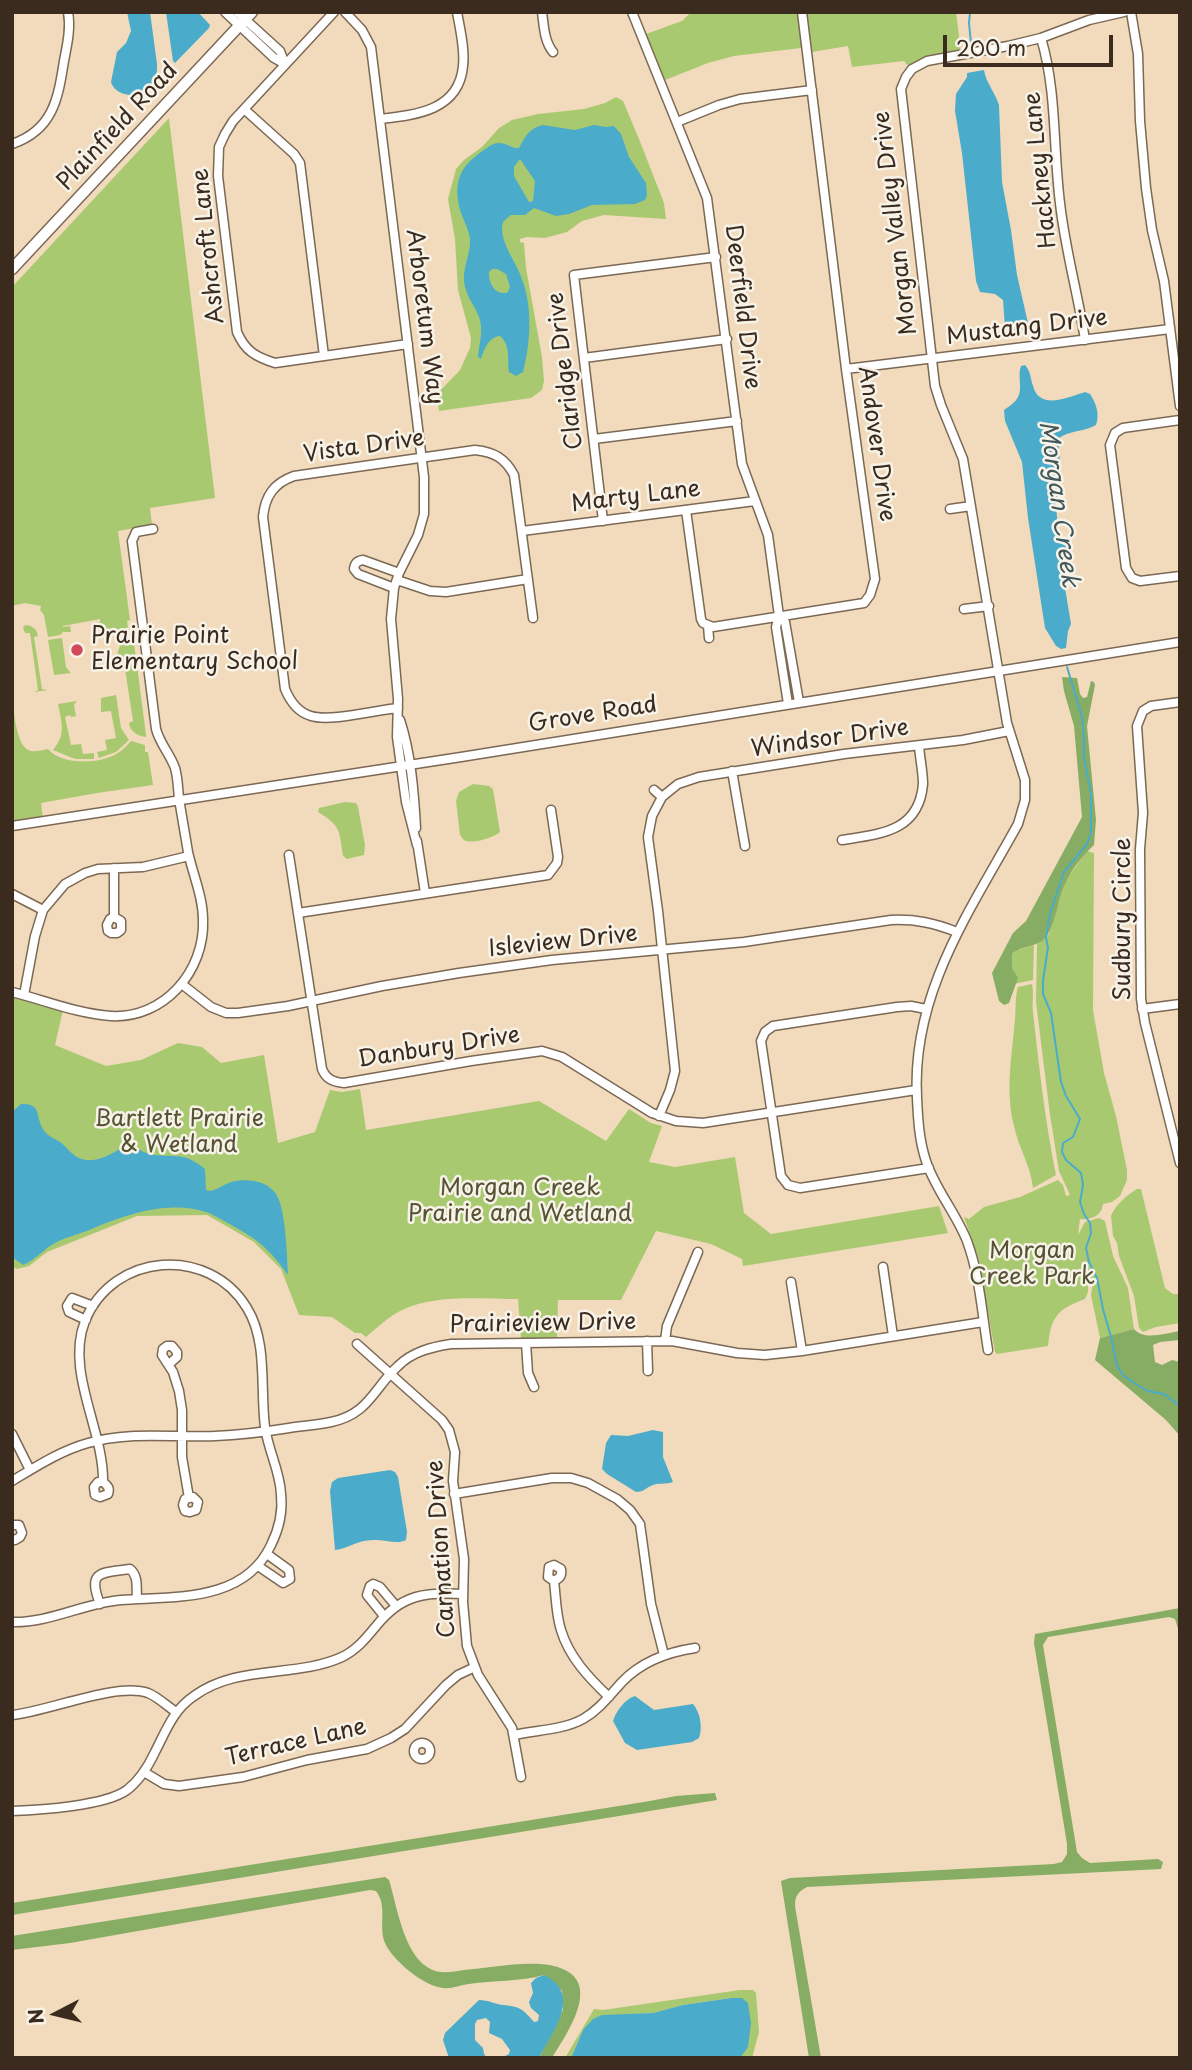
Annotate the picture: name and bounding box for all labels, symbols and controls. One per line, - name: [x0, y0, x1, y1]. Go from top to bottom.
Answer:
- scale bar: [947, 21, 1117, 65]
- text: 200 m: [956, 31, 1026, 63]
- street label: Plainfield Road: [52, 58, 184, 196]
- street label: Hackney Lane: [1019, 90, 1063, 250]
- street label: Morgan Valley Drive: [869, 109, 923, 337]
- street label: Ashcroft Lane: [187, 167, 231, 325]
- street label: Deerfield Drive: [718, 223, 766, 391]
- street label: Arboretum Way: [400, 228, 448, 406]
- street label: Claridge Drive: [543, 291, 589, 451]
- street label: Mustang Drive: [945, 304, 1109, 352]
- street label: Andover Drive: [851, 364, 901, 524]
- water label: Morgan Creek: [1032, 419, 1084, 589]
- street label: Vista Drive: [302, 425, 426, 469]
- street label: Marty Lane: [570, 475, 702, 519]
- place label: Prairie Point Elementary School: [91, 623, 298, 677]
- marker: Prairie Point Elementary School: [69, 642, 85, 658]
- street label: Grove Road: [527, 691, 659, 739]
- street label: Windsor Drive: [749, 714, 911, 764]
- street label: Sudbury Circle: [1110, 838, 1138, 1000]
- street label: Isleview Drive: [487, 920, 639, 964]
- street label: Danbury Drive: [356, 1022, 522, 1074]
- park label: Bartlett Prairie & Wetland: [94, 1106, 264, 1160]
- park label: Morgan Creek Prairie and Wetland: [408, 1175, 632, 1229]
- park label: Morgan Creek Park: [969, 1238, 1095, 1292]
- street label: Prairieview Drive: [449, 1309, 637, 1339]
- street label: Carnation Drive: [422, 1459, 462, 1639]
- street label: Terrace Lane: [223, 1713, 369, 1773]
- north arrow: [21, 1979, 91, 2049]
- text: N: [20, 2007, 50, 2026]

